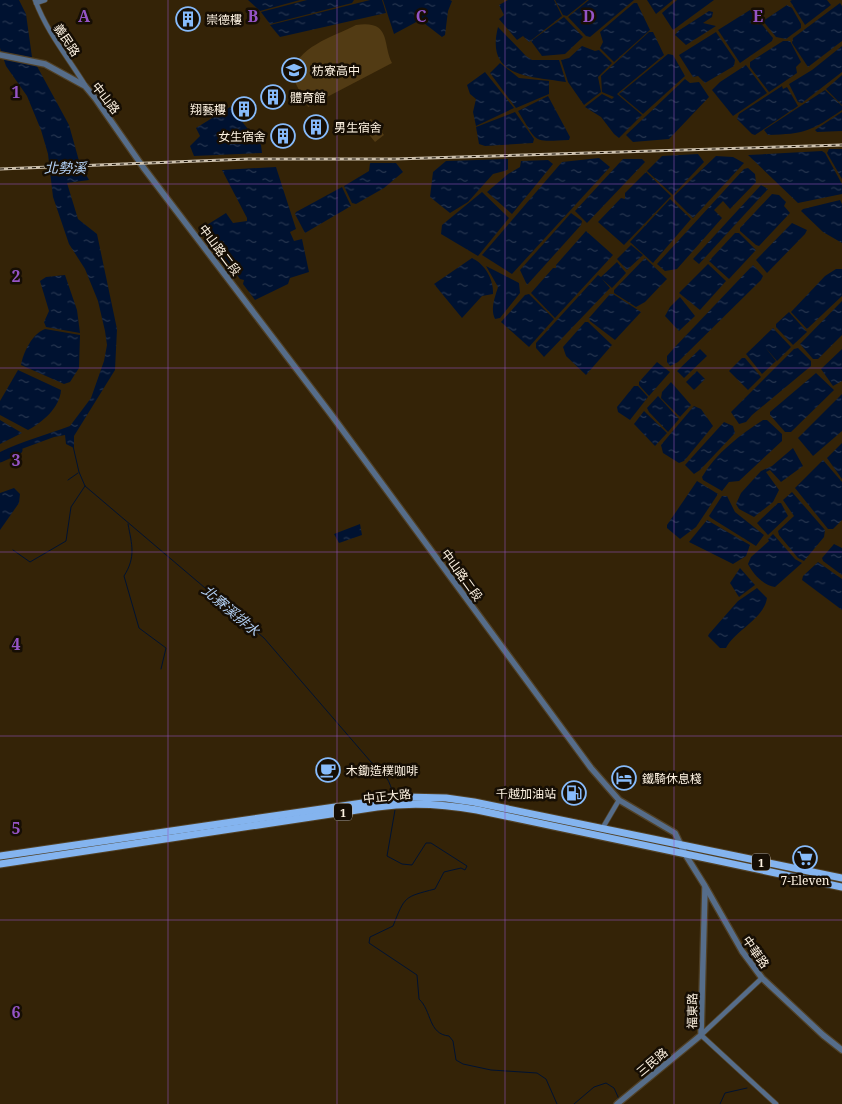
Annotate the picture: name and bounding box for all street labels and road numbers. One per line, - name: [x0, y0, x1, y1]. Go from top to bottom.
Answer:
- street label: 義民路: [50, 20, 84, 60]
- street label: 中山路: [88, 79, 124, 117]
- street label: 中山路二段: [195, 221, 245, 279]
- street label: 中山路二段: [437, 546, 487, 604]
- street label: 中正大路: [362, 785, 412, 807]
- road number: 1: [334, 804, 352, 820]
- road number: 1: [752, 854, 770, 870]
- street label: 中華路: [739, 932, 773, 972]
- street label: 福東路: [683, 993, 701, 1029]
- street label: 三民路: [633, 1044, 671, 1080]

